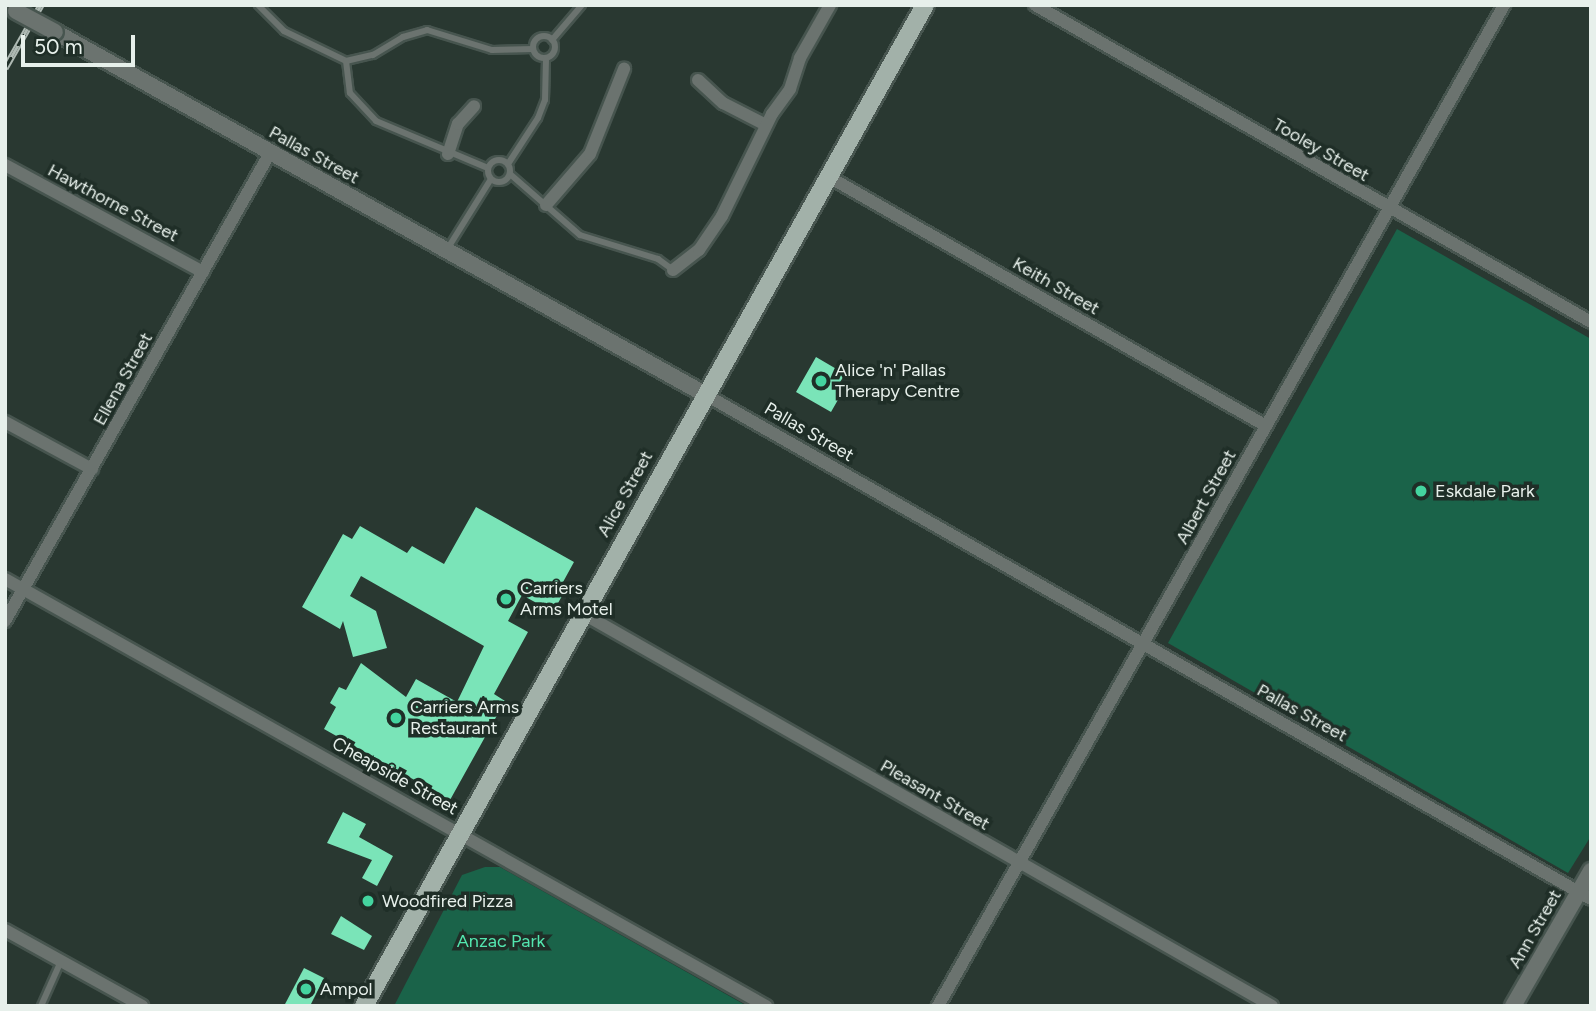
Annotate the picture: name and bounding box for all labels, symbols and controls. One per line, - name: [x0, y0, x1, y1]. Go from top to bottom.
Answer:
- scale bar: [24, 21, 138, 65]
- text: 50 m: [34, 34, 83, 59]
- street label: Tooley Street: [1269, 114, 1373, 186]
- street label: Pallas Street: [265, 121, 363, 189]
- street label: Hawthorne Street: [44, 159, 182, 247]
- street label: Keith Street: [1009, 253, 1103, 319]
- street label: Ellena Street: [89, 329, 157, 429]
- place label: Alice 'n' Pallas Therapy Centre: [835, 360, 960, 402]
- marker: Alice 'n' Pallas Therapy Centre: [813, 373, 829, 389]
- street label: Pallas Street: [760, 398, 858, 466]
- street label: Albert Street: [1171, 446, 1241, 548]
- street label: Alice Street: [593, 447, 657, 541]
- place label: Eskdale Park: [1435, 480, 1535, 502]
- marker: Eskdale Park: [1413, 483, 1429, 499]
- place label: Carriers Arms Motel: [520, 578, 613, 620]
- marker: Carriers Arms Motel: [498, 591, 514, 607]
- street label: Pallas Street: [1253, 679, 1351, 747]
- place label: Carriers Arms Restaurant: [410, 697, 519, 740]
- marker: Carriers Arms Restaurant: [388, 710, 404, 726]
- street label: Cheapside Street: [328, 733, 462, 819]
- street label: Pleasant Street: [876, 755, 994, 835]
- street label: Ann Street: [1504, 886, 1566, 972]
- place label: Woodfired Pizza: [382, 890, 513, 912]
- marker: Woodfired Pizza: [360, 893, 376, 909]
- park label: Anzac Park: [457, 930, 545, 952]
- place label: Ampol: [320, 978, 373, 1000]
- marker: Ampol: [298, 981, 314, 997]

